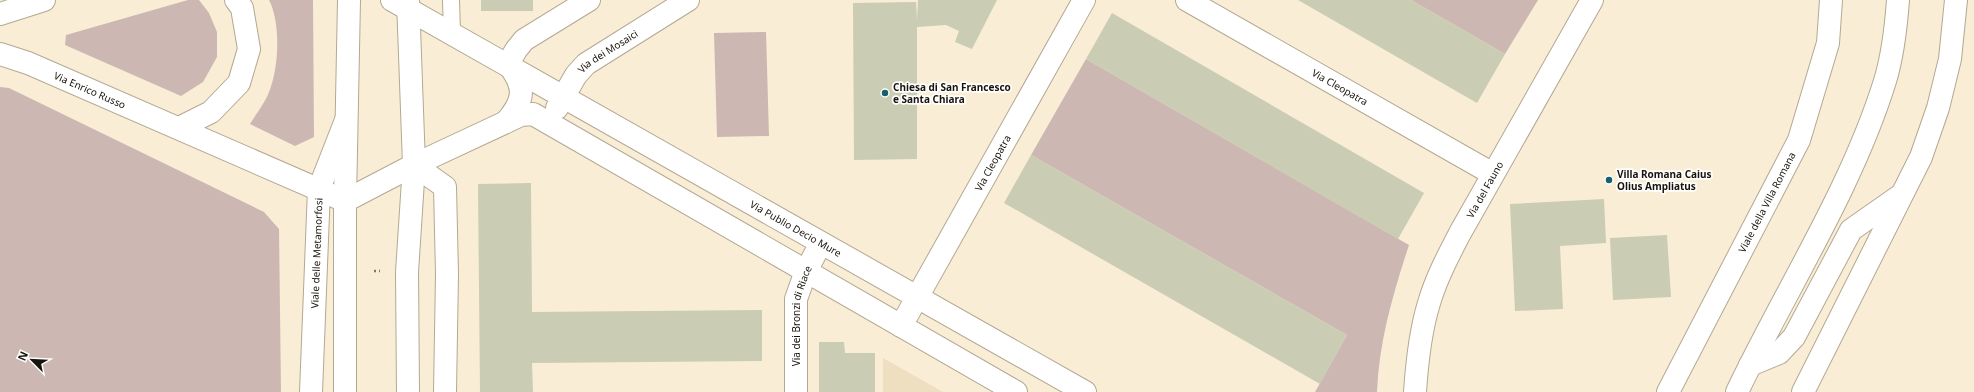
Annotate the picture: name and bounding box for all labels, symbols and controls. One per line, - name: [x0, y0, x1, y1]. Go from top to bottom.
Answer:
- street label: Via dei Mosaici: [574, 26, 640, 76]
- street label: Via Cleopatra: [1309, 65, 1371, 109]
- street label: Via Enrico Russo: [52, 68, 128, 112]
- place label: Chiesa di San Francesco e Santa Chiara: [893, 80, 1011, 106]
- marker: Chiesa di San Francesco e Santa Chiara: [880, 88, 890, 98]
- street label: Via Cleopatra: [971, 132, 1014, 194]
- street label: Viale della Villa Romana: [1735, 149, 1799, 255]
- street label: Via del Fauno: [1463, 159, 1506, 220]
- place label: Villa Romana Caius Olius Ampliatus: [1617, 167, 1712, 193]
- marker: Villa Romana Caius Olius Ampliatus: [1604, 175, 1614, 185]
- street label: Via Publio Decio Mure: [748, 197, 844, 260]
- street label: Viale delle Metamorfosi: [307, 198, 326, 309]
- street label: Via dei Bronzi di Riace: [789, 262, 815, 366]
- north arrow: [12, 340, 52, 380]
- text: N: [14, 349, 31, 363]

